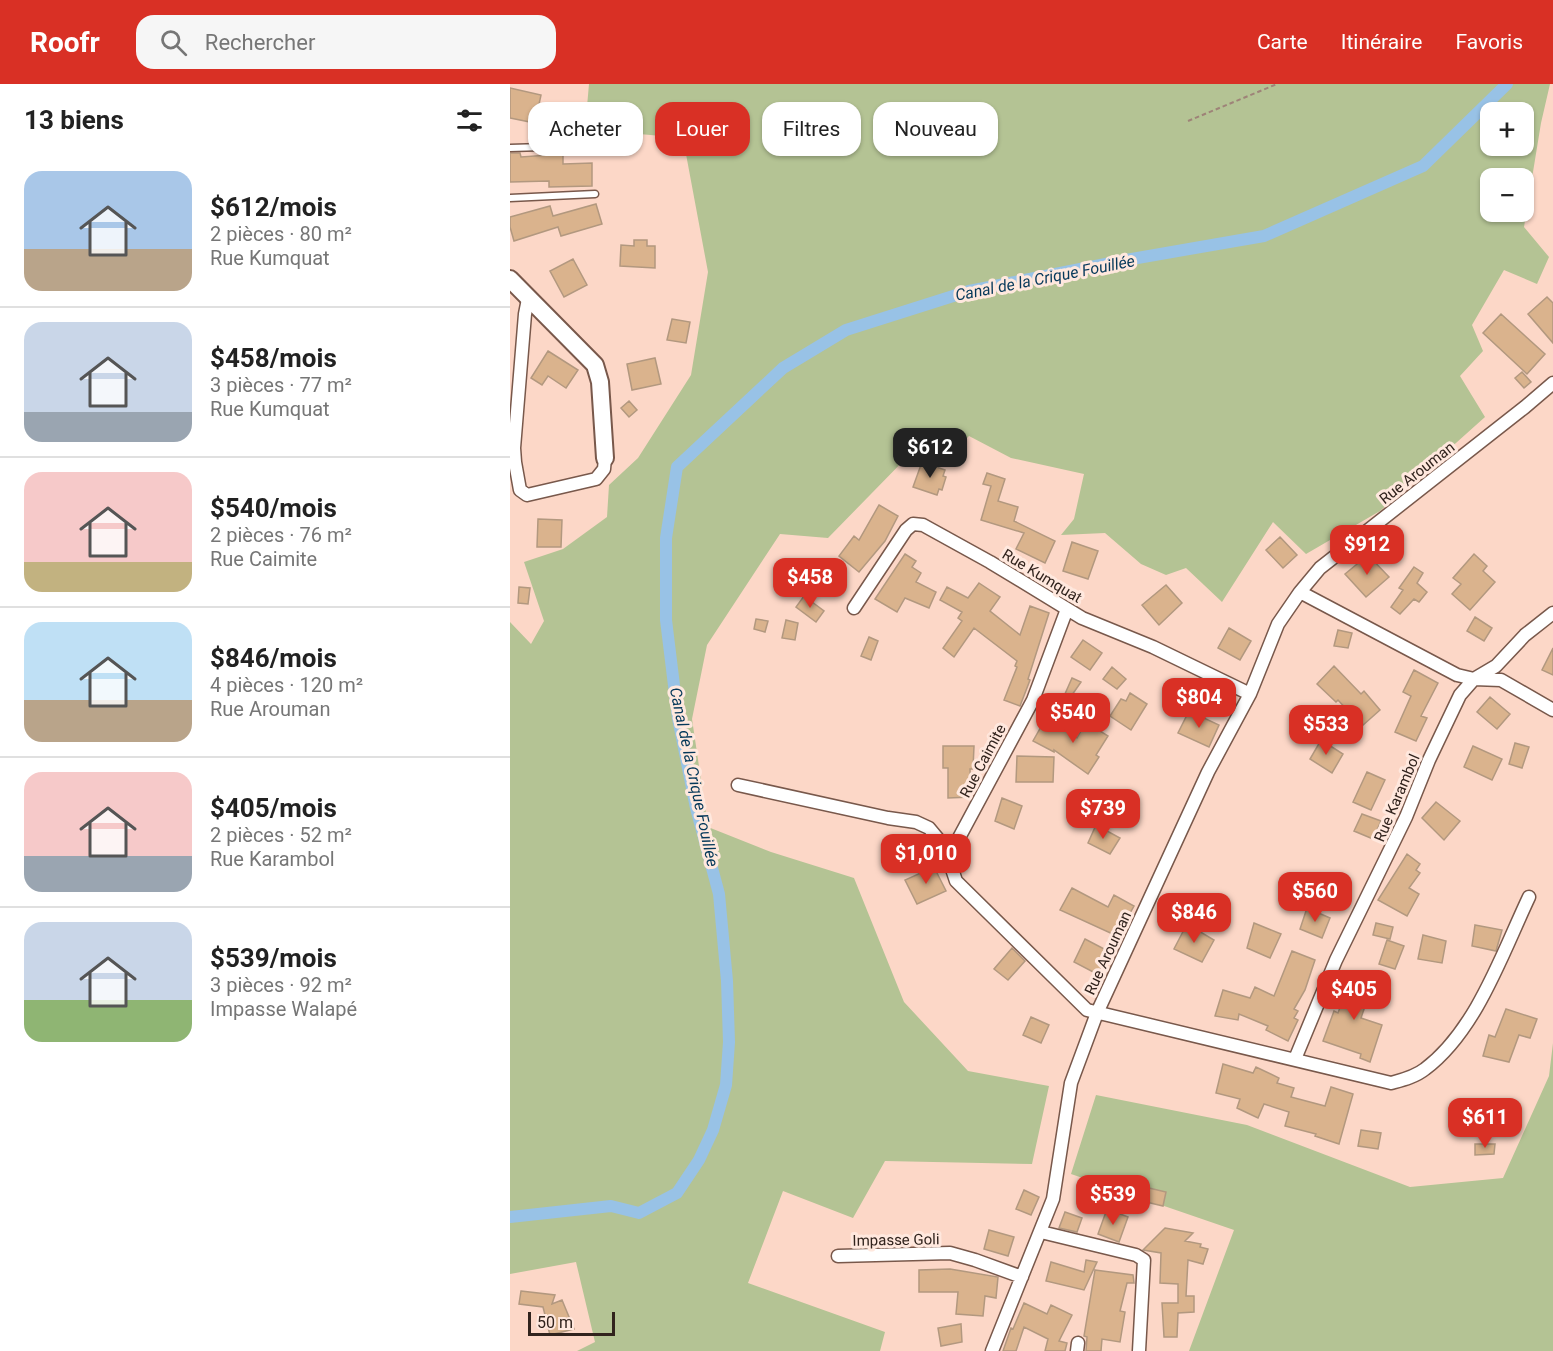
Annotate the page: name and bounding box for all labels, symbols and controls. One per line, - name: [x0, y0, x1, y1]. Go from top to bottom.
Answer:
- search box: [136, 15, 556, 69]
- text: Roofr: [30, 26, 100, 59]
- icon: search: [157, 26, 190, 59]
- text: Rechercher: [205, 30, 315, 55]
- text: Carte: [1257, 30, 1308, 54]
- text: Itinéraire: [1341, 30, 1422, 54]
- text: Favoris: [1455, 30, 1523, 54]
- chip: Acheter: [528, 102, 643, 156]
- chip: Louer: [655, 102, 750, 156]
- chip: Filtres: [762, 102, 861, 156]
- chip: Nouveau: [873, 102, 998, 156]
- map controls: [1480, 102, 1534, 222]
- button: +: [1480, 102, 1534, 156]
- icon: filters: [453, 104, 486, 137]
- text: 13 biens: [24, 105, 124, 135]
- button: −: [1480, 168, 1534, 222]
- text: $612/mois: [210, 192, 337, 222]
- icon: home: [72, 195, 144, 267]
- text: 2 pièces · 80 m²: [210, 222, 352, 246]
- text: Rue Kumquat: [210, 246, 330, 270]
- water label: Canal de la Crique Fouillée: [954, 251, 1136, 305]
- text: $458/mois: [210, 343, 337, 373]
- icon: home: [72, 346, 144, 418]
- text: 3 pièces · 77 m²: [210, 373, 352, 397]
- text: Rue Kumquat: [210, 397, 330, 421]
- pin: $612: [894, 428, 966, 479]
- text: $612: [907, 435, 953, 459]
- street label: Rue Arouman: [1376, 438, 1458, 508]
- text: $540/mois: [210, 493, 337, 523]
- icon: home: [72, 496, 144, 568]
- text: 2 pièces · 76 m²: [210, 523, 352, 547]
- pin: $912: [1331, 525, 1403, 576]
- text: $912: [1344, 532, 1390, 556]
- street label: Rue Kumquat: [999, 545, 1085, 607]
- text: Rue Caimite: [210, 547, 317, 571]
- pin: $458: [774, 558, 846, 609]
- text: $458: [787, 565, 833, 589]
- text: $846/mois: [210, 643, 337, 673]
- icon: home: [72, 646, 144, 718]
- text: 4 pièces · 120 m²: [210, 673, 363, 697]
- pin: $804: [1163, 678, 1235, 729]
- text: $804: [1176, 685, 1222, 709]
- water label: Canal de la Crique Fouillée: [666, 686, 722, 868]
- pin: $540: [1037, 693, 1109, 744]
- text: Rue Arouman: [210, 697, 330, 721]
- text: $540: [1050, 700, 1096, 724]
- pin: $533: [1290, 705, 1362, 756]
- text: $533: [1303, 712, 1349, 736]
- street label: Rue Caimite: [956, 721, 1010, 801]
- street label: Rue Karambol: [1370, 751, 1424, 845]
- pin: $739: [1067, 789, 1139, 840]
- text: $405/mois: [210, 793, 337, 823]
- icon: home: [72, 796, 144, 868]
- text: $739: [1080, 796, 1126, 820]
- text: 2 pièces · 52 m²: [210, 823, 352, 847]
- pin: $1,010: [877, 834, 975, 885]
- text: $1,010: [895, 841, 957, 865]
- text: Rue Karambol: [210, 847, 335, 871]
- pin: $560: [1279, 872, 1351, 923]
- text: $560: [1292, 879, 1338, 903]
- pin: $846: [1158, 893, 1230, 944]
- text: $846: [1171, 900, 1217, 924]
- street label: Rue Arouman: [1081, 908, 1135, 998]
- text: $539/mois: [210, 943, 337, 973]
- icon: home: [72, 946, 144, 1018]
- pin: $405: [1318, 970, 1390, 1021]
- text: 3 pièces · 92 m²: [210, 973, 352, 997]
- text: $405: [1331, 977, 1377, 1001]
- text: Impasse Walapé: [210, 997, 357, 1021]
- pin: $611: [1449, 1098, 1521, 1149]
- text: $611: [1462, 1105, 1508, 1129]
- pin: $539: [1077, 1175, 1149, 1226]
- text: $539: [1090, 1182, 1136, 1206]
- street label: Impasse Goli: [852, 1230, 940, 1250]
- scale bar: [528, 1309, 615, 1336]
- text: 50 m: [537, 1313, 573, 1332]

